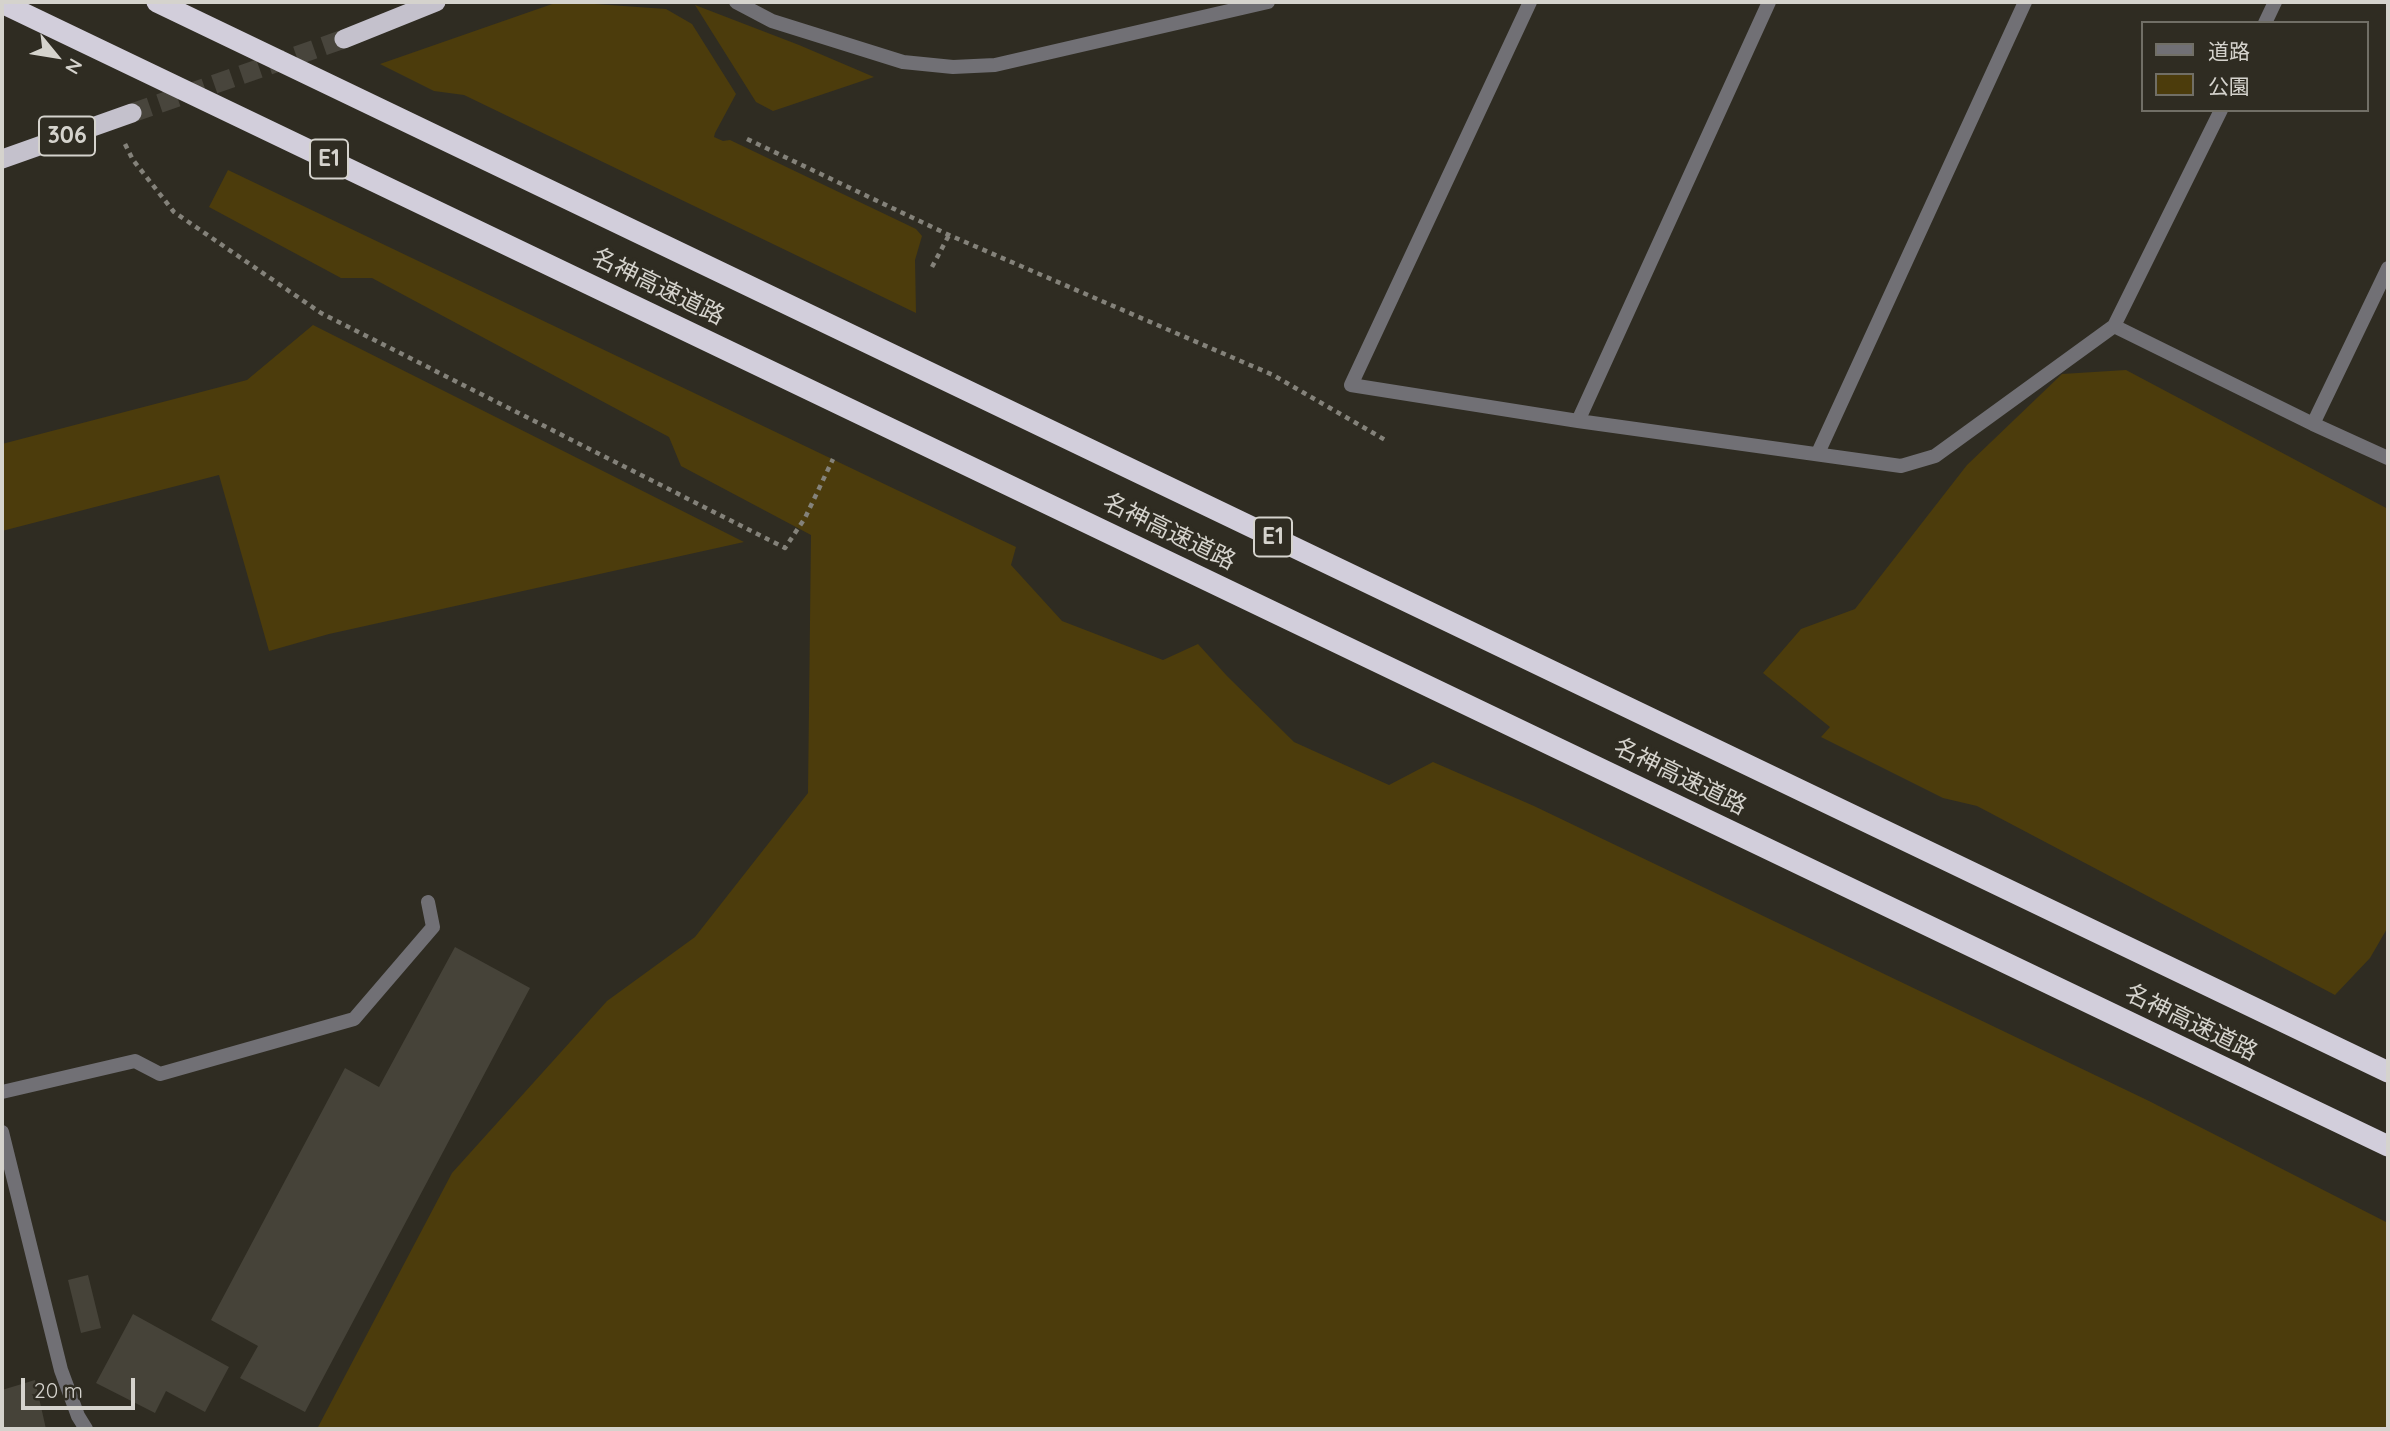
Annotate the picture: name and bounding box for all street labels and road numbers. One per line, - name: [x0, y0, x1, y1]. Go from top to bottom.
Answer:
- road number: 306: [39, 116, 95, 155]
- road number: E1: [310, 140, 348, 178]
- street label: 名神高速道路: [587, 242, 729, 332]
- street label: 名神高速道路: [1098, 487, 1240, 577]
- road number: E1: [1254, 517, 1292, 556]
- street label: 名神高速道路: [1609, 732, 1751, 822]
- street label: 名神高速道路: [2120, 978, 2262, 1068]

